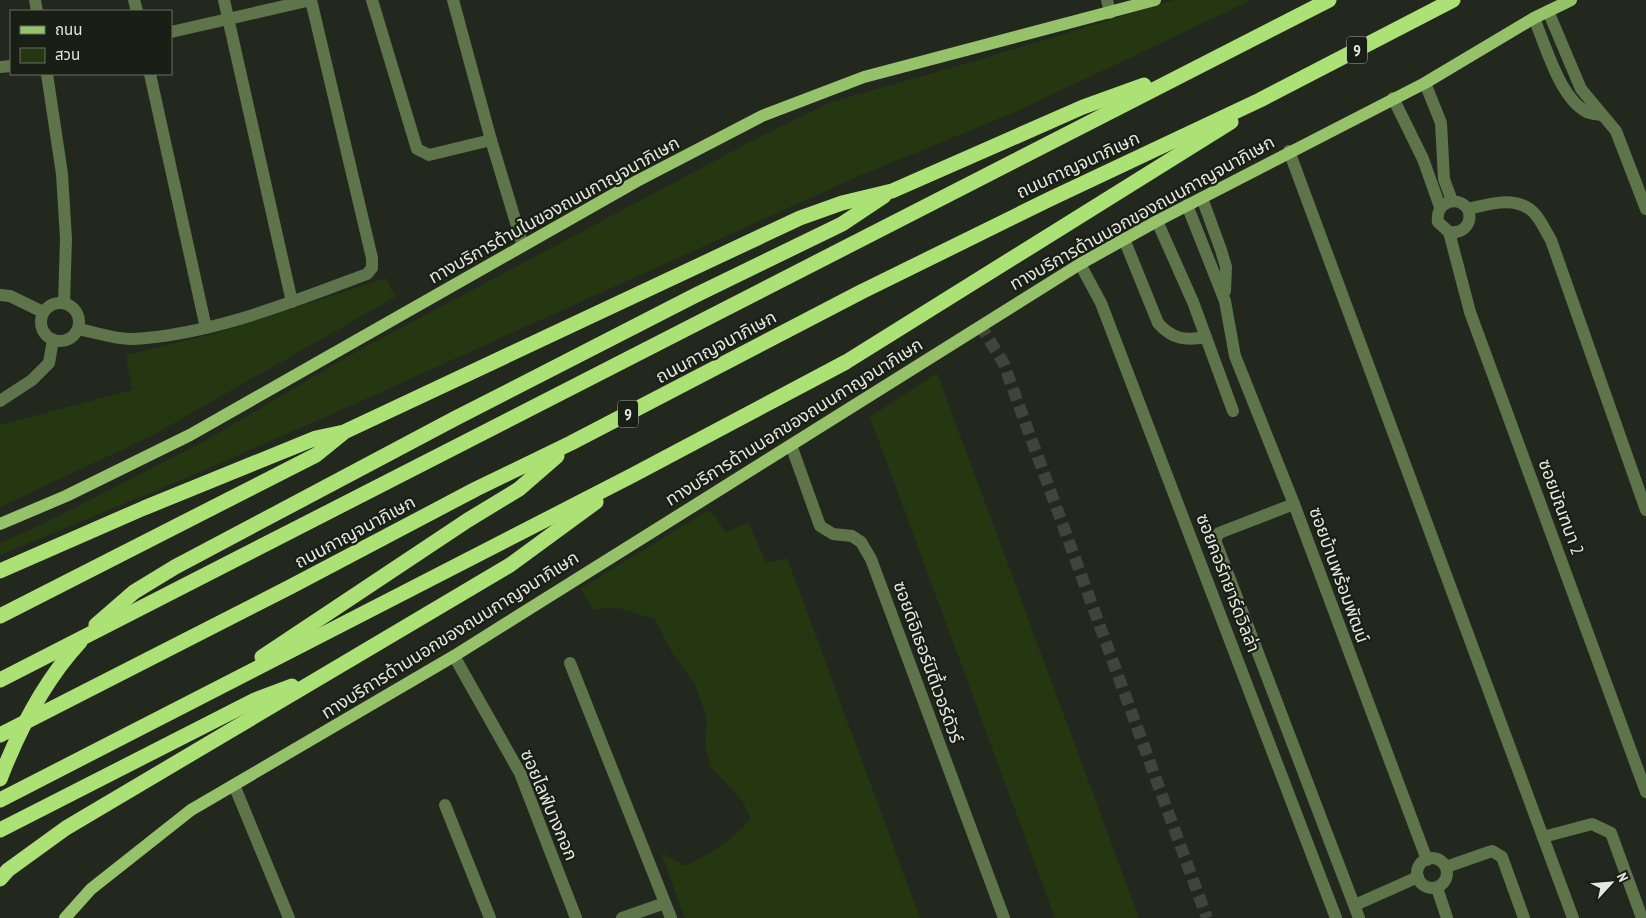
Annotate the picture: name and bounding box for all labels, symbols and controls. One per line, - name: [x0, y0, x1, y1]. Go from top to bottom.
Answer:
- legend: [10, 10, 172, 75]
- text: ถนน: [55, 20, 82, 39]
- road number: 9: [1347, 36, 1367, 64]
- text: สวน: [55, 45, 80, 64]
- street label: ถนนกาญจนาภิเษก: [1012, 126, 1143, 203]
- street label: ทางบริการด้านนอกของถนนกาญจนาภิเษก: [1005, 130, 1278, 295]
- street label: ทางบริการด้านในของถนนกาญจนาภิเษก: [424, 131, 683, 288]
- street label: ถนนกาญจนาภิเษก: [651, 305, 780, 388]
- street label: ทางบริการด้านนอกของถนนกาญจนาภิเษก: [661, 332, 927, 511]
- road number: 9: [618, 400, 638, 428]
- street label: ซอยมัณฑนา 2: [1534, 456, 1589, 558]
- street label: ถนนกาญจนาภิเษก: [290, 490, 419, 573]
- street label: ซอยบ้านพร้อมพัฒน์: [1304, 504, 1375, 646]
- street label: ซอยคอร์ทยาร์ดวิลล่า: [1191, 510, 1266, 655]
- street label: ทางบริการด้านนอกของถนนกาญจนาภิเษก: [317, 545, 583, 724]
- street label: ซอยดิอิเธอร์นิตี้เวอร์ดัวร์: [888, 577, 970, 747]
- street label: ซอยไลฟ์บางกอก: [516, 746, 583, 864]
- north arrow: [1586, 858, 1636, 908]
- text: N: [1613, 870, 1632, 885]

